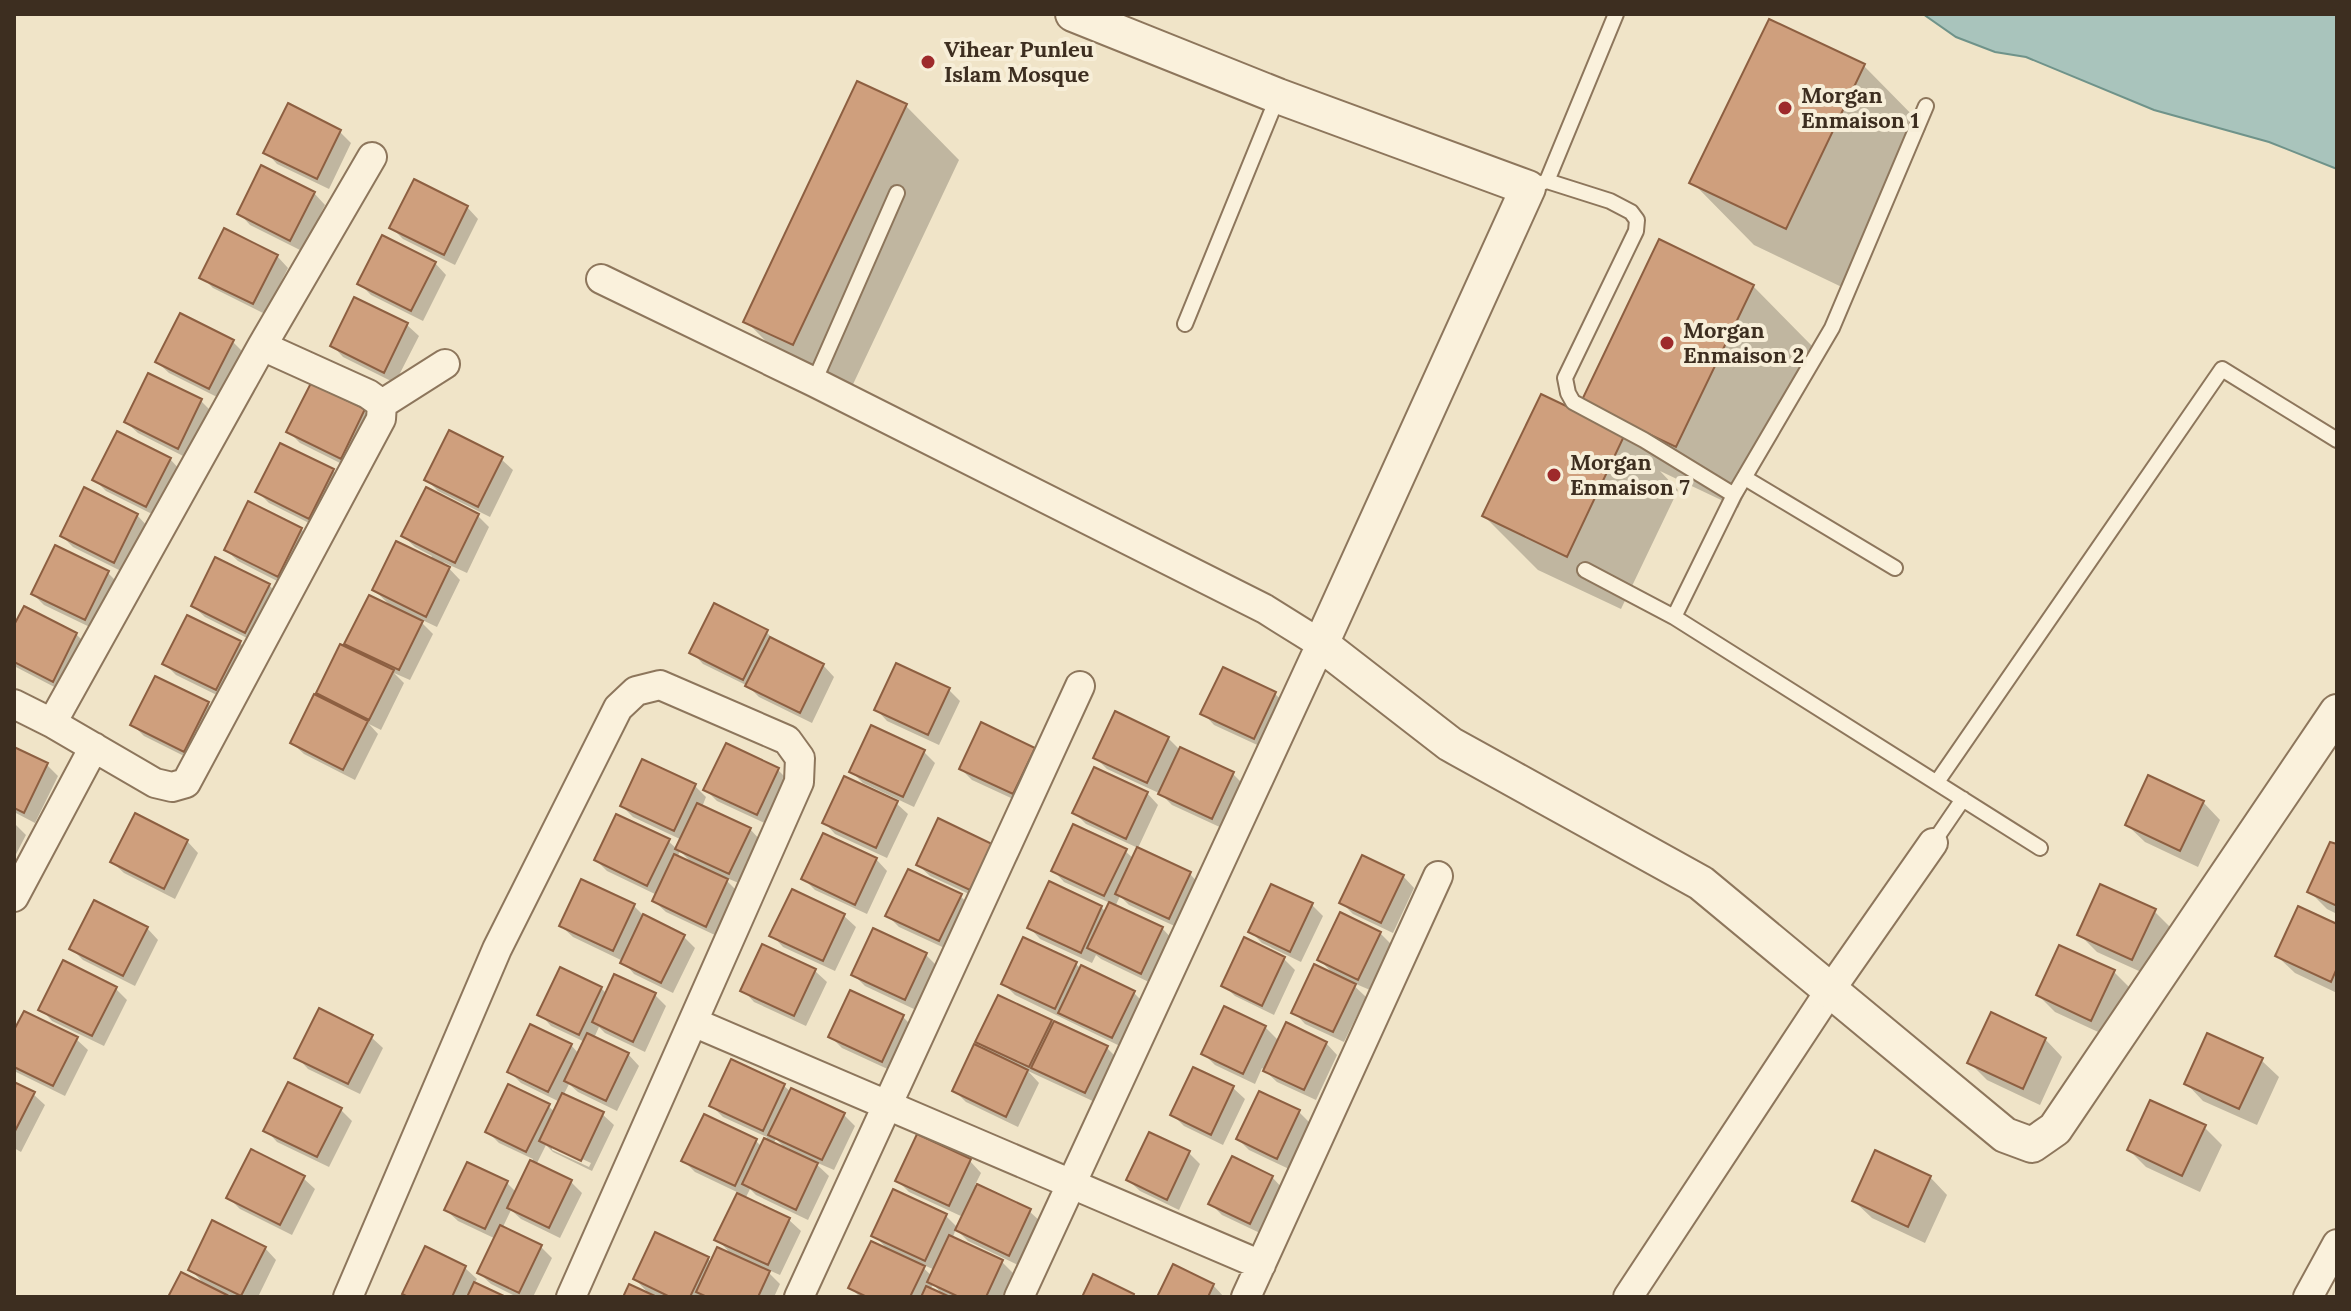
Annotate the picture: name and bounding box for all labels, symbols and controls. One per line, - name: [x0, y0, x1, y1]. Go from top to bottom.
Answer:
- place label: Vihear Punleu Islam Mosque: [944, 35, 1094, 88]
- marker: Vihear Punleu Islam Mosque: [919, 53, 937, 71]
- place label: Morgan Enmaison 1: [1801, 81, 1920, 134]
- marker: Morgan Enmaison 1: [1776, 99, 1794, 117]
- place label: Morgan Enmaison 2: [1683, 316, 1804, 369]
- marker: Morgan Enmaison 2: [1658, 334, 1676, 352]
- place label: Morgan Enmaison 7: [1570, 448, 1690, 501]
- marker: Morgan Enmaison 7: [1545, 466, 1563, 484]

